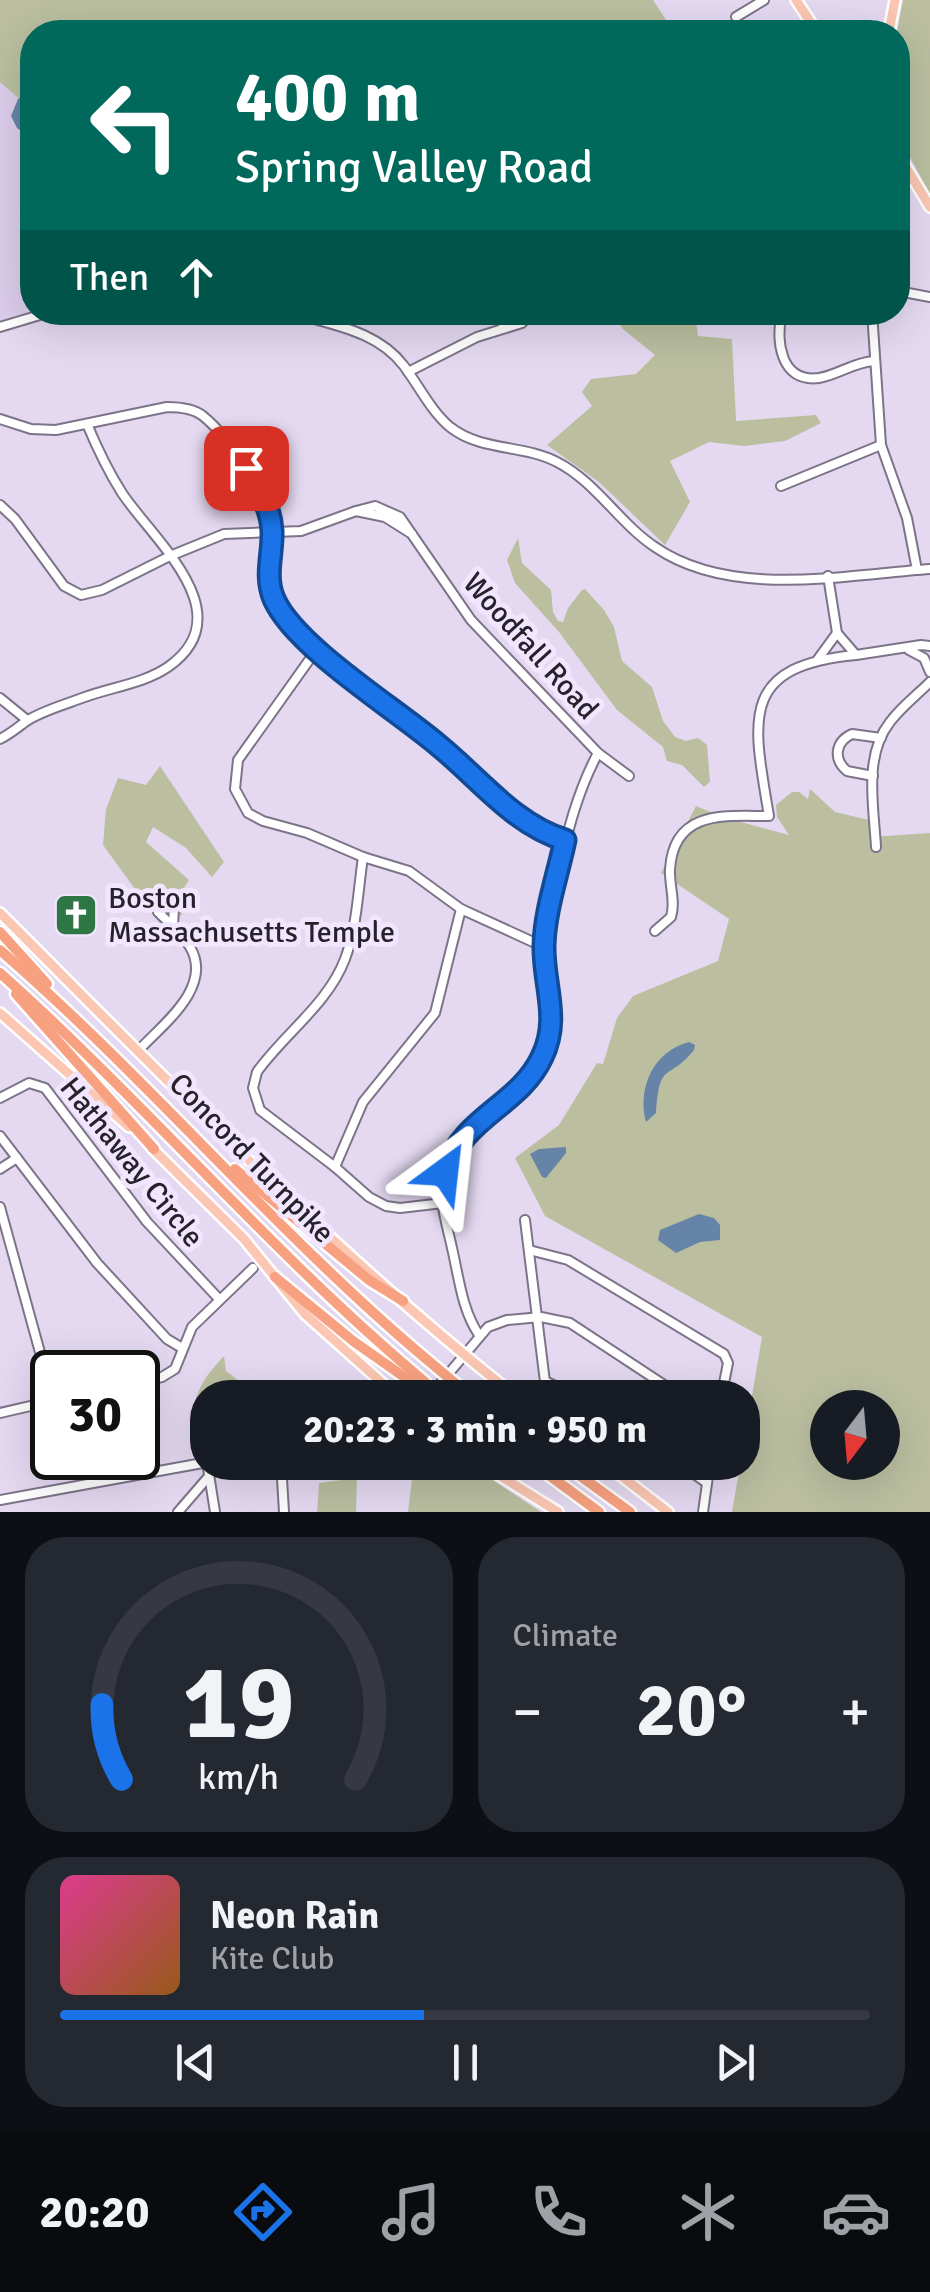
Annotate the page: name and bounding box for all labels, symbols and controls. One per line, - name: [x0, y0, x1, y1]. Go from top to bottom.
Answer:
- text: 400 m: [235, 54, 420, 140]
- icon: left: [70, 60, 200, 190]
- text: Spring Valley Road: [235, 140, 593, 195]
- icon: ahead: [169, 250, 224, 305]
- text: Then: [70, 254, 149, 301]
- pin: [204, 426, 289, 511]
- icon: arrive: [219, 441, 274, 496]
- street label: Woodfall Road: [455, 565, 606, 727]
- place label: Boston Massachusetts Temple: [108, 880, 395, 951]
- church icon: Boston Massachusetts Temple: [53, 892, 99, 938]
- street label: Concord Turnpike: [161, 1066, 342, 1251]
- street label: Hathaway Circle: [52, 1070, 211, 1255]
- position arrow: [393, 1120, 497, 1224]
- speed limit sign: 30: [30, 1350, 160, 1480]
- north arrow: [810, 1390, 900, 1480]
- map controls: [810, 1390, 900, 1480]
- text: 20:23 · 3 min · 950 m: [303, 1406, 647, 1453]
- text: Climate: [513, 1616, 618, 1655]
- text: 19: [183, 1639, 295, 1767]
- text: 20°: [636, 1664, 747, 1757]
- text: −: [513, 1678, 542, 1746]
- text: +: [840, 1678, 870, 1746]
- text: km/h: [198, 1755, 279, 1799]
- text: Neon Rain: [210, 1892, 379, 1939]
- text: Kite Club: [210, 1939, 334, 1978]
- icon: previous: [168, 2035, 223, 2090]
- icon: pause: [438, 2035, 493, 2090]
- icon: next: [708, 2035, 763, 2090]
- icon: directions: [228, 2177, 298, 2247]
- icon: music: [376, 2177, 446, 2247]
- icon: phone: [524, 2177, 594, 2247]
- icon: climate: [673, 2177, 743, 2247]
- icon: car: [821, 2177, 891, 2247]
- text: 20:20: [39, 2185, 150, 2240]

